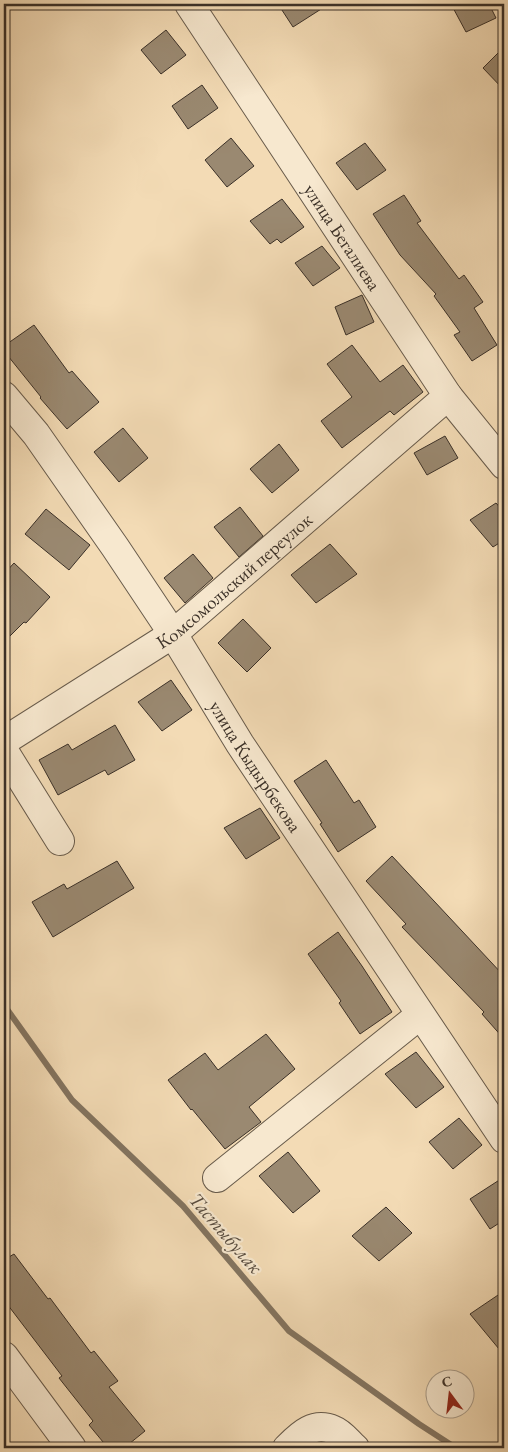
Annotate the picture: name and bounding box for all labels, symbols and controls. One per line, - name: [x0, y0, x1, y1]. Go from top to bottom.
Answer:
- street label: улица Бегалиева: [298, 178, 387, 295]
- street label: Комсомольский переулок: [151, 507, 317, 654]
- street label: улица Кыдырбекова: [204, 695, 308, 837]
- water label: Тастыбулак: [184, 1187, 269, 1279]
- north arrow: [426, 1370, 476, 1420]
- text: С: [440, 1371, 454, 1391]

